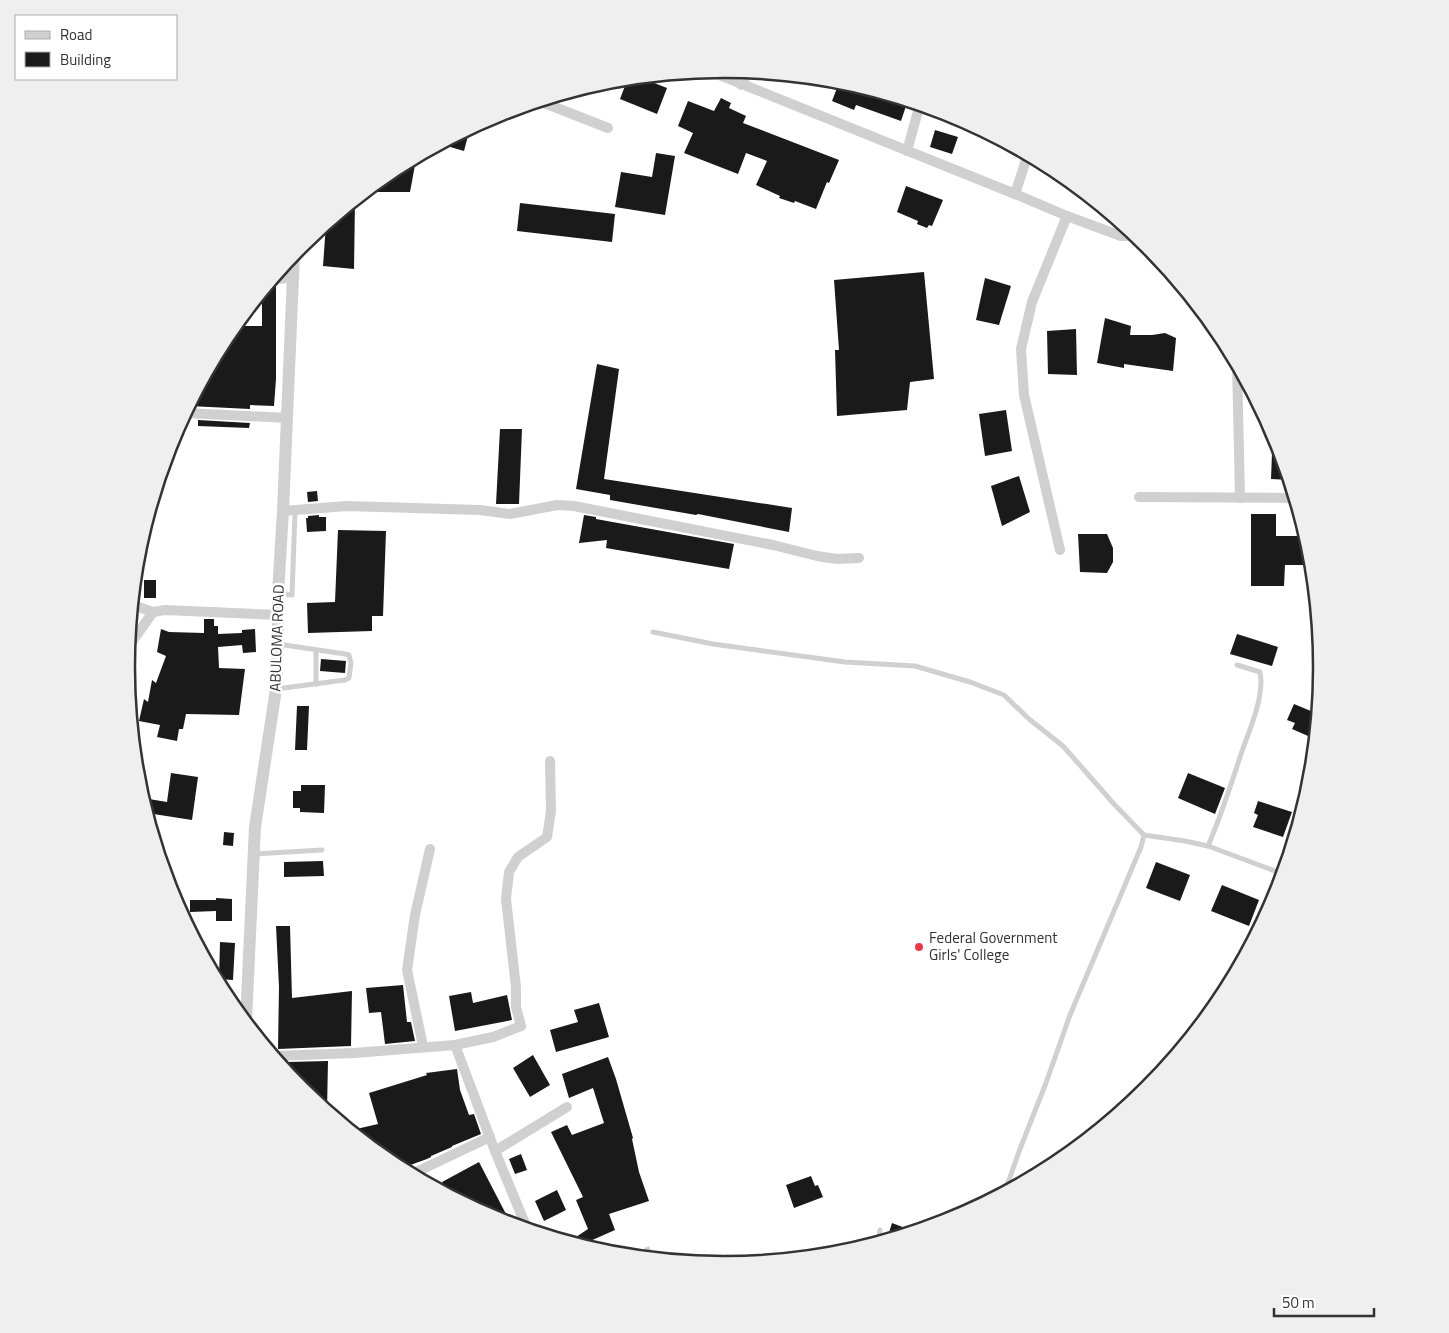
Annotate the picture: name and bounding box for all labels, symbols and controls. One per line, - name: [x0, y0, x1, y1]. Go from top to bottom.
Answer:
- legend: [15, 15, 178, 80]
- text: Road: [60, 23, 92, 46]
- text: Building: [60, 48, 111, 71]
- street label: ABULOMA ROAD: [263, 584, 290, 692]
- place label: Federal Government Girls' College: [929, 926, 1058, 966]
- marker: Federal Government Girls' College: [913, 941, 925, 953]
- scale bar: [1274, 1286, 1374, 1318]
- text: 50 m: [1282, 1291, 1315, 1314]

